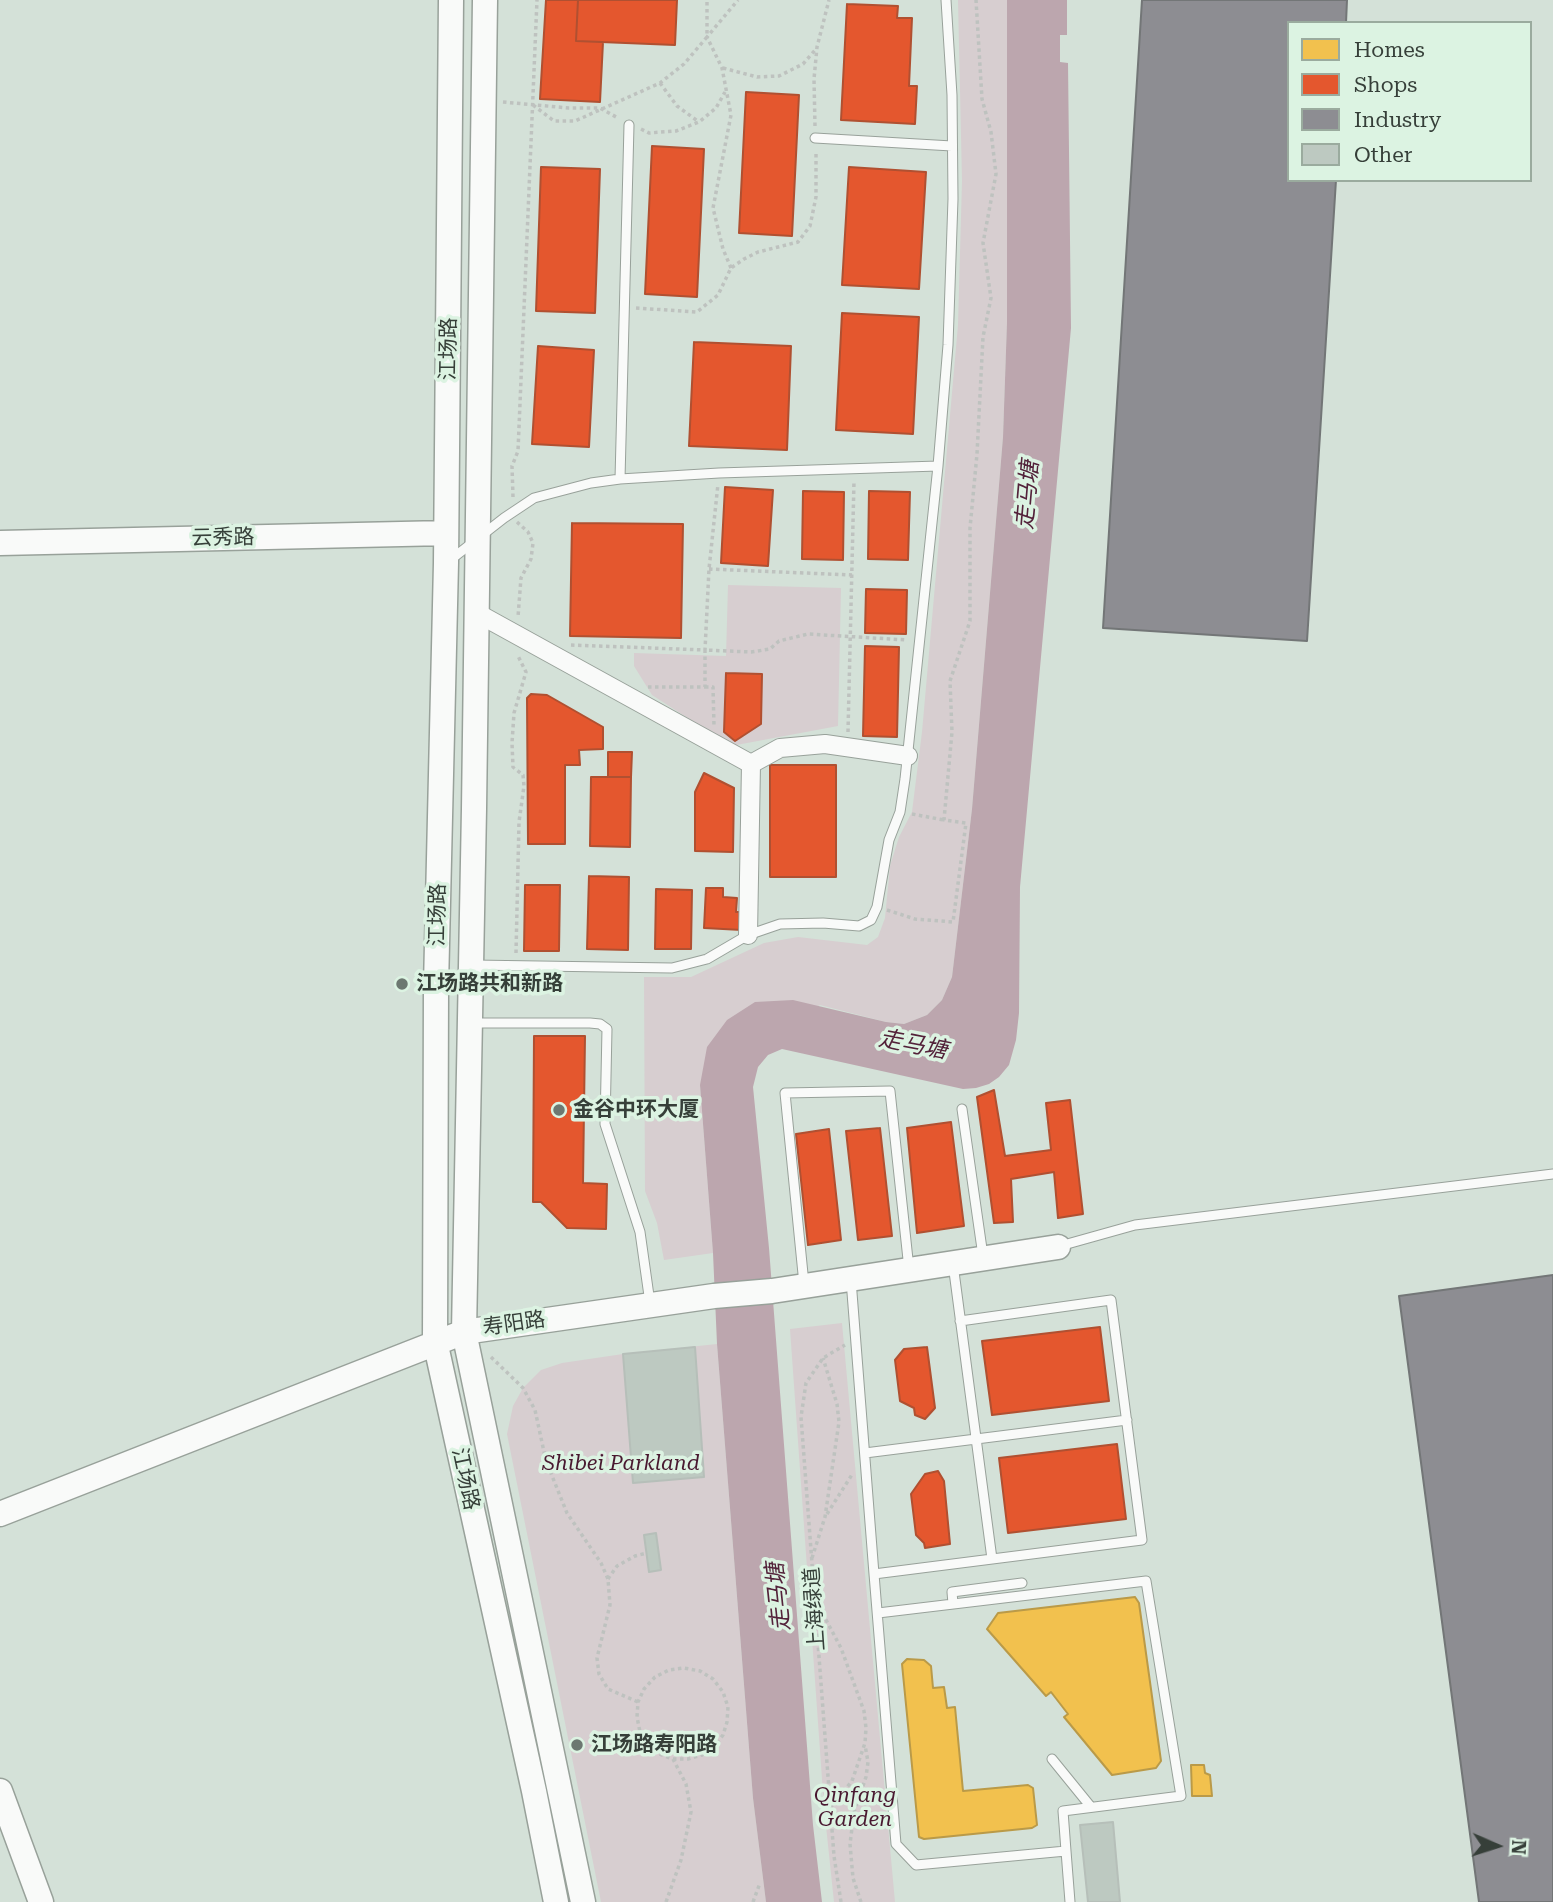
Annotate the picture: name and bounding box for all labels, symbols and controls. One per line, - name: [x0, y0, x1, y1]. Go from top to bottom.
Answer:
- legend: [1287, 21, 1532, 182]
- text: Homes: [1354, 38, 1425, 62]
- text: Shops: [1354, 73, 1417, 97]
- text: Industry: [1354, 108, 1441, 132]
- text: Other: [1354, 143, 1412, 167]
- street label: 江场路: [436, 317, 462, 381]
- water label: 走马塘: [1011, 459, 1045, 531]
- street label: 云秀路: [191, 525, 255, 551]
- street label: 江场路: [425, 883, 451, 947]
- place label: 江场路共和新路: [416, 971, 563, 997]
- marker: 江场路共和新路: [394, 976, 410, 992]
- water label: 走马塘: [877, 1025, 949, 1065]
- place label: 金谷中环大厦: [573, 1097, 699, 1123]
- marker: 金谷中环大厦: [551, 1102, 567, 1118]
- street label: 寿阳路: [481, 1307, 547, 1341]
- street label: 江场路: [446, 1446, 484, 1512]
- park label: Shibei Parkland: [542, 1451, 700, 1477]
- water label: 走马塘: [762, 1561, 796, 1633]
- street label: 上海绿道: [800, 1566, 830, 1652]
- place label: 江场路寿阳路: [591, 1732, 717, 1758]
- marker: 江场路寿阳路: [569, 1737, 585, 1753]
- park label: Qinfang Garden: [814, 1783, 896, 1833]
- north arrow: [1462, 1811, 1532, 1881]
- text: N: [1507, 1839, 1530, 1855]

